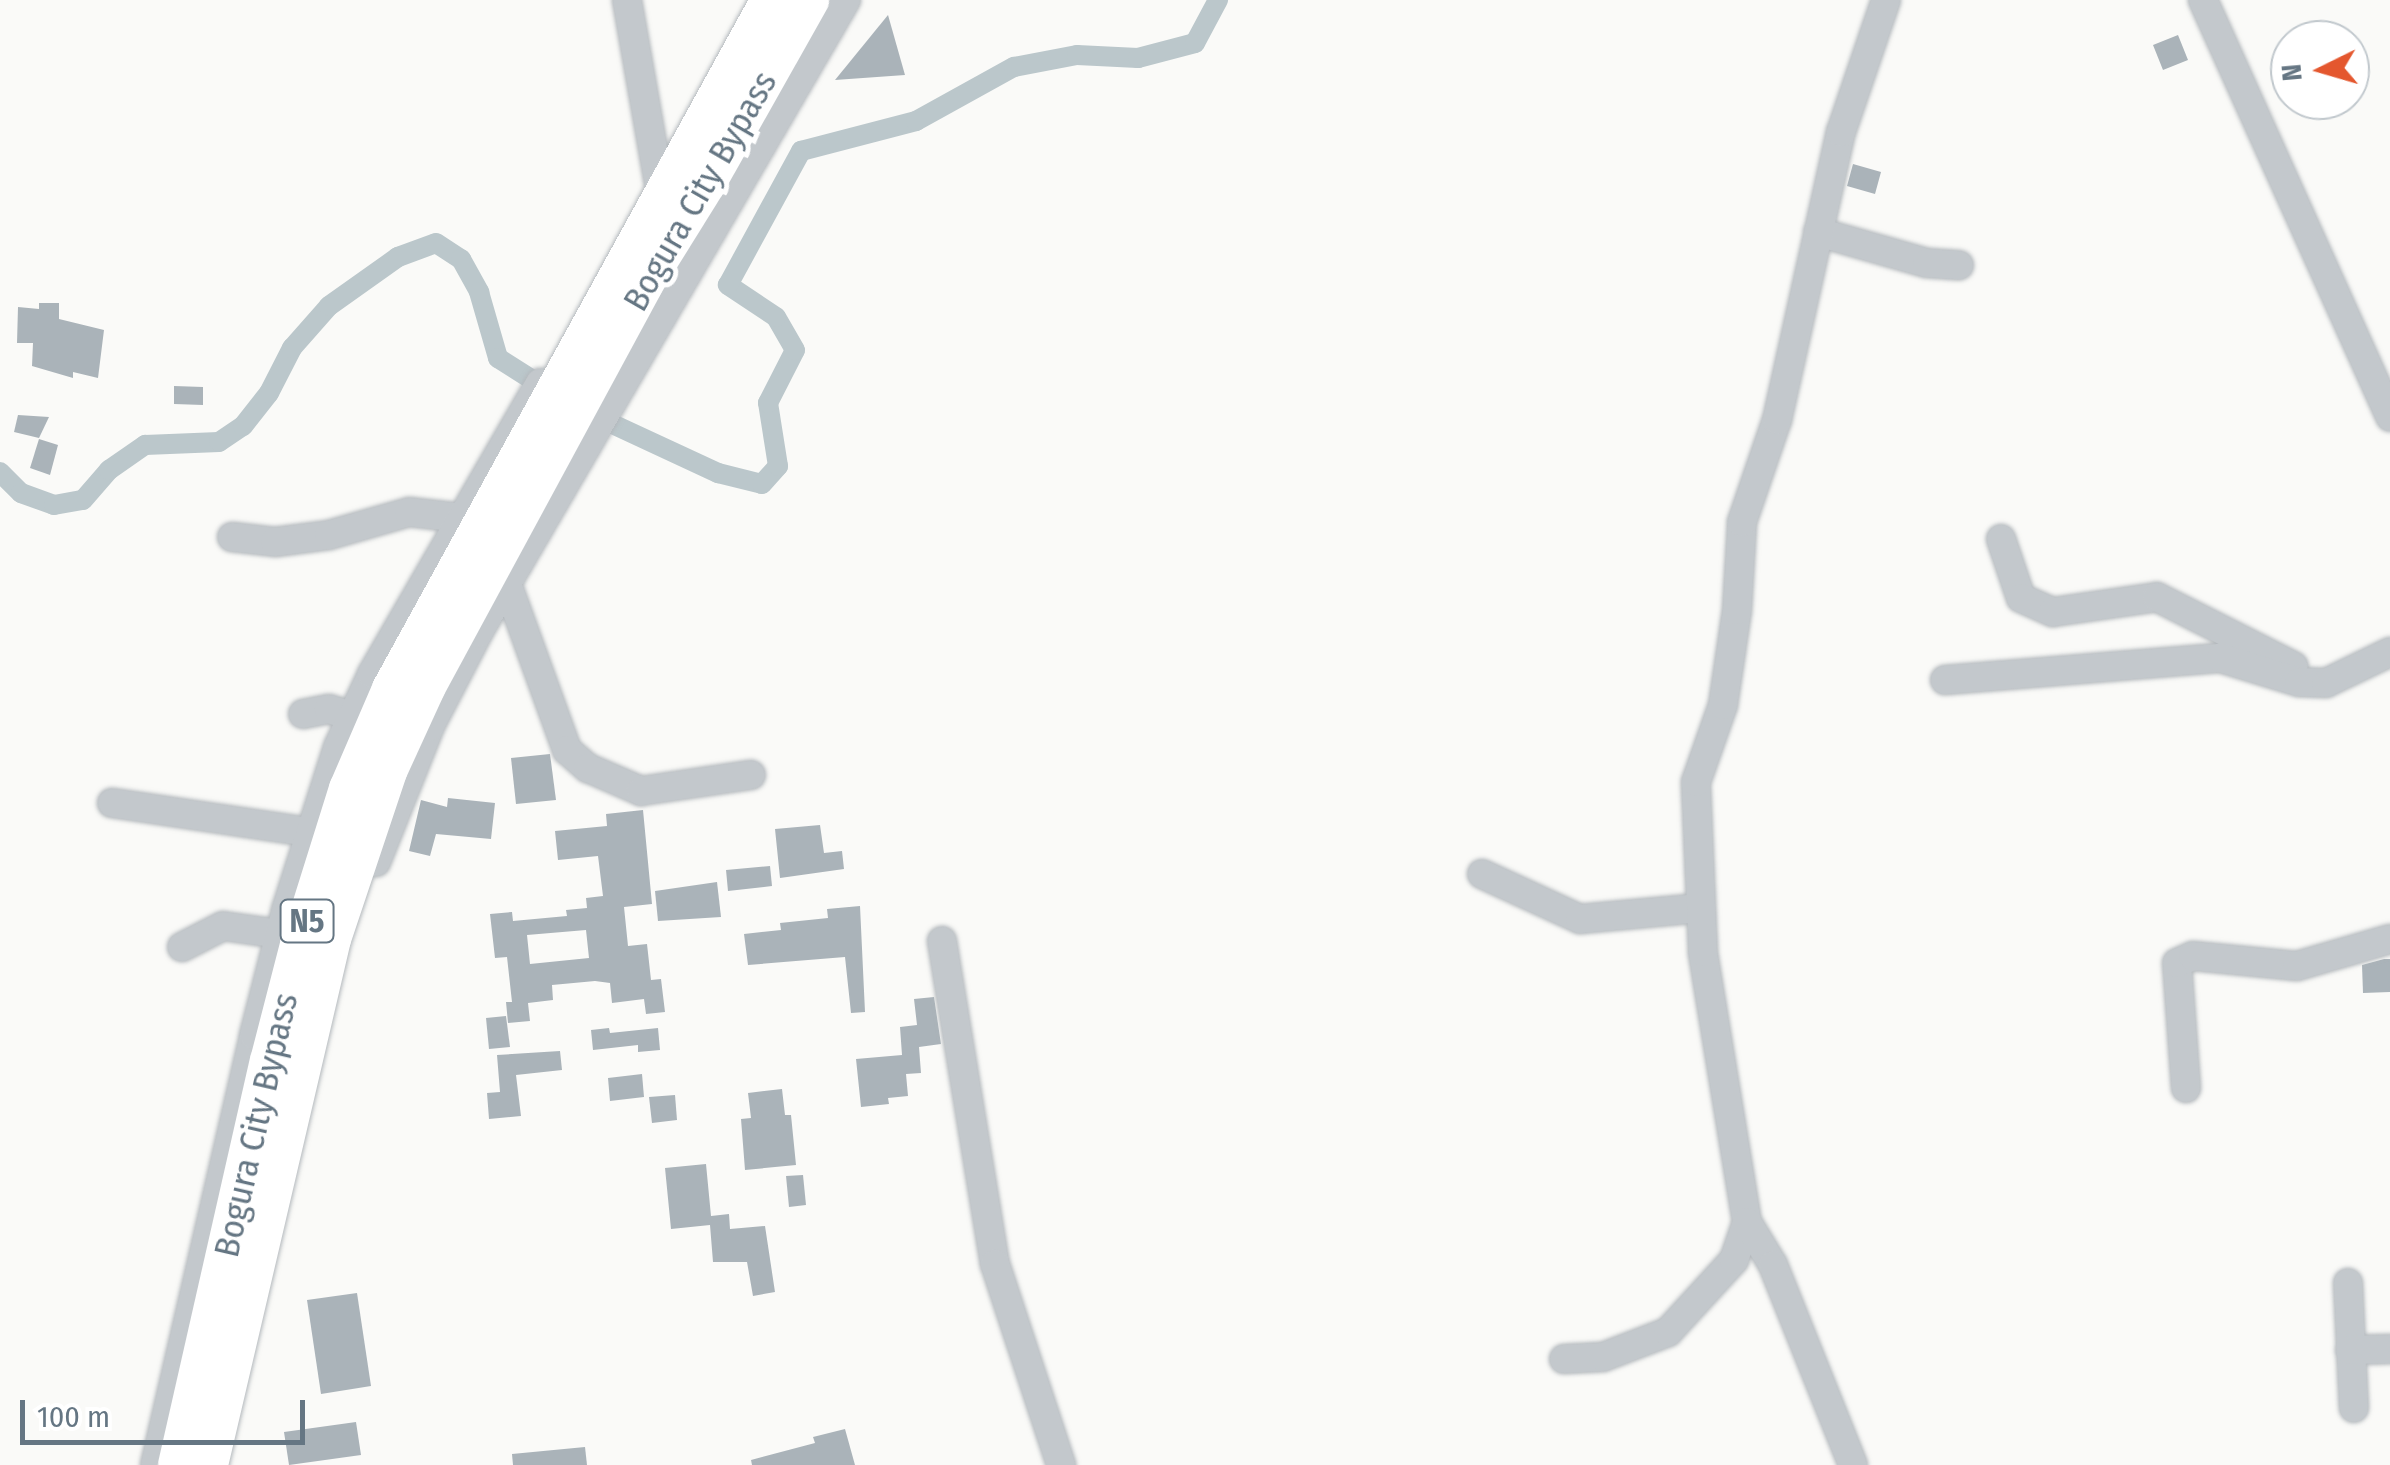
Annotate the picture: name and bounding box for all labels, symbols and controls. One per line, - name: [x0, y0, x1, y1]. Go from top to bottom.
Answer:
- north arrow: [2270, 20, 2370, 120]
- text: N: [2274, 63, 2309, 82]
- street label: Bogura City Bypass: [614, 64, 786, 318]
- road number: N5: [280, 894, 334, 948]
- street label: Bogura City Bypass: [205, 989, 307, 1261]
- scale bar: [25, 1380, 310, 1442]
- text: 100 m: [37, 1399, 110, 1435]

